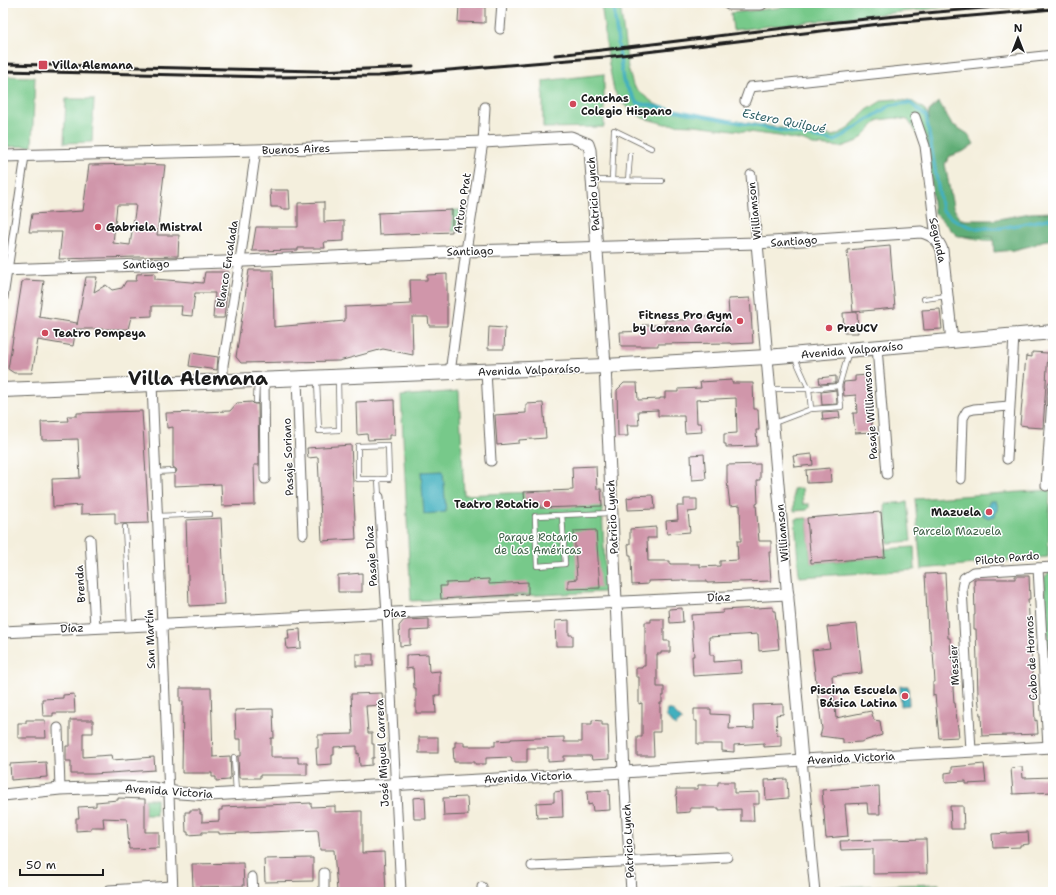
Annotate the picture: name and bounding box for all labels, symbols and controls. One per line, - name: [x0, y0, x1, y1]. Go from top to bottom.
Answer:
- north arrow: [998, 18, 1038, 58]
- text: N: [1014, 21, 1023, 36]
- place label: Villa Alemana: [52, 58, 134, 73]
- marker: Villa Alemana: [37, 59, 49, 71]
- place label: Canchas Colegio Hispano: [581, 91, 672, 119]
- marker: Canchas Colegio Hispano: [568, 99, 578, 109]
- water label: Estero Quilpué: [741, 105, 827, 137]
- street label: Buenos Aires: [262, 141, 330, 158]
- street label: Patricio Lynch: [583, 156, 604, 232]
- street label: Arturo Prat: [450, 172, 475, 234]
- street label: Williamson: [744, 181, 765, 241]
- street label: Segunda: [925, 216, 950, 264]
- street label: Blanco Encalada: [213, 219, 242, 309]
- place label: Gabriela Mistral: [106, 220, 202, 235]
- marker: Gabriela Mistral: [93, 222, 103, 232]
- street label: Santiago: [770, 232, 818, 251]
- street label: Santiago: [446, 243, 494, 260]
- street label: Santiago: [122, 256, 170, 273]
- place label: Fitness Pro Gym by Lorena García: [633, 308, 732, 336]
- marker: Fitness Pro Gym by Lorena García: [735, 316, 745, 326]
- place label: PreUCV: [837, 321, 878, 336]
- marker: PreUCV: [824, 323, 834, 333]
- place label: Teatro Pompeya: [53, 326, 146, 341]
- marker: Teatro Pompeya: [40, 328, 50, 338]
- street label: Avenida Valparaíso: [800, 339, 904, 362]
- street label: Avenida Valparaíso: [478, 361, 581, 380]
- street label: Pasaje Williamson: [860, 364, 881, 460]
- district label: Villa Alemana: [128, 366, 268, 391]
- street label: Pasaje Soriano: [280, 417, 297, 496]
- street label: Patricio Lynch: [603, 479, 622, 554]
- place label: Teatro Rotatio: [454, 497, 539, 512]
- marker: Teatro Rotatio: [542, 499, 552, 509]
- street label: Williamson: [772, 503, 792, 562]
- place label: Mazuela: [931, 505, 981, 520]
- marker: Mazuela: [984, 507, 994, 517]
- park label: Parcela Mazuela: [913, 524, 1001, 539]
- street label: Pasaje Díaz: [362, 525, 381, 587]
- park label: Parque Rotario de Las Américas: [494, 530, 582, 558]
- street label: Piloto Pardo: [974, 548, 1040, 569]
- street label: Brenda: [72, 565, 89, 603]
- street label: Díaz: [707, 589, 731, 606]
- street label: Díaz: [383, 605, 407, 622]
- street label: San Martín: [142, 609, 159, 669]
- street label: Cabo de Hornos: [1022, 615, 1041, 701]
- street label: Díaz: [60, 620, 84, 637]
- street label: Messier: [946, 644, 963, 686]
- place label: Piscina Escuela Básica Latina: [810, 683, 897, 711]
- marker: Piscina Escuela Básica Latina: [900, 691, 910, 701]
- street label: José Miguel Carrera: [372, 698, 393, 807]
- street label: Avenida Victoria: [807, 749, 896, 768]
- street label: Avenida Victoria: [484, 768, 573, 787]
- street label: Avenida Victoria: [125, 781, 214, 802]
- street label: Patricio Lynch: [619, 803, 638, 878]
- scale bar: [20, 851, 103, 877]
- text: 50 m: [26, 857, 56, 873]

